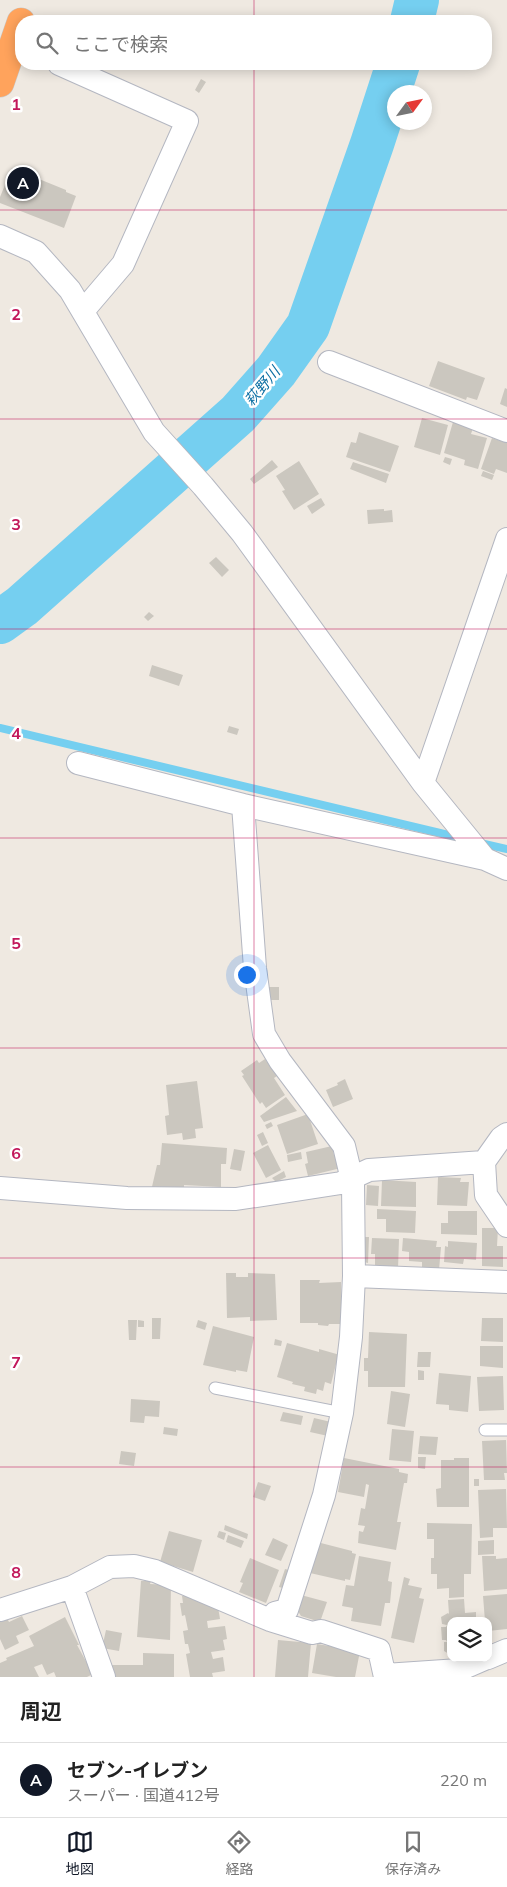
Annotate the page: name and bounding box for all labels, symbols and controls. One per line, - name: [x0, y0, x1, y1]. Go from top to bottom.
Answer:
- search box: [15, 15, 492, 70]
- icon: search: [33, 29, 61, 57]
- text: ここで検索: [73, 32, 168, 56]
- north arrow: [387, 85, 432, 130]
- text: 1: [11, 94, 21, 114]
- pin: A: [7, 164, 39, 202]
- text: 2: [11, 304, 21, 324]
- water label: 萩野川: [240, 361, 285, 409]
- text: 3: [11, 514, 21, 534]
- text: 4: [11, 723, 21, 743]
- text: 5: [11, 933, 21, 953]
- your location: [234, 962, 260, 988]
- text: 6: [11, 1143, 21, 1163]
- text: 7: [11, 1352, 21, 1372]
- text: 8: [11, 1562, 21, 1582]
- map controls: [447, 1617, 492, 1662]
- button: layers: [447, 1617, 492, 1662]
- text: 周辺: [20, 1698, 62, 1724]
- text: セブン-イレブン: [67, 1758, 208, 1782]
- text: A: [30, 1770, 42, 1790]
- text: 220 m: [440, 1770, 487, 1790]
- text: スーパー · 国道412号: [67, 1785, 220, 1805]
- tab: 地図: [66, 1828, 94, 1878]
- tab: 経路: [225, 1828, 253, 1878]
- tab: 保存済み: [385, 1828, 441, 1878]

